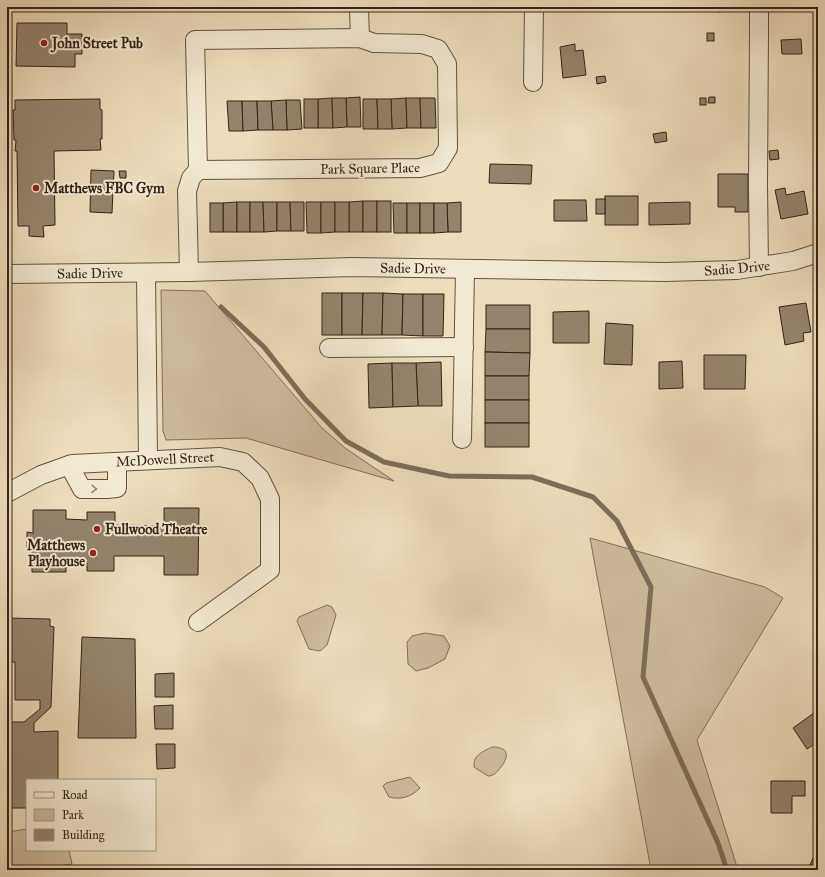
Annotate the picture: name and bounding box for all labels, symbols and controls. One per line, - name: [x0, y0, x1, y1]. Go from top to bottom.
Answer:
- place label: John Street Pub: [50, 35, 143, 53]
- marker: John Street Pub: [39, 38, 49, 48]
- street label: Park Square Place: [320, 159, 420, 179]
- place label: Matthews FBC Gym: [44, 180, 165, 198]
- marker: Matthews FBC Gym: [31, 183, 41, 193]
- street label: Sadie Drive: [703, 257, 771, 280]
- street label: Sadie Drive: [380, 259, 446, 278]
- street label: Sadie Drive: [57, 264, 123, 283]
- street label: McDowell Street: [115, 448, 215, 471]
- one-way arrow: [91, 485, 97, 493]
- place label: Fullwood Theatre: [105, 521, 208, 538]
- marker: Fullwood Theatre: [92, 524, 102, 534]
- place label: Matthews Playhouse: [27, 537, 85, 571]
- marker: Matthews Playhouse: [88, 548, 98, 558]
- legend: [26, 779, 156, 851]
- text: Road: [62, 788, 88, 802]
- text: Park: [62, 808, 84, 822]
- text: Building: [62, 828, 105, 843]

